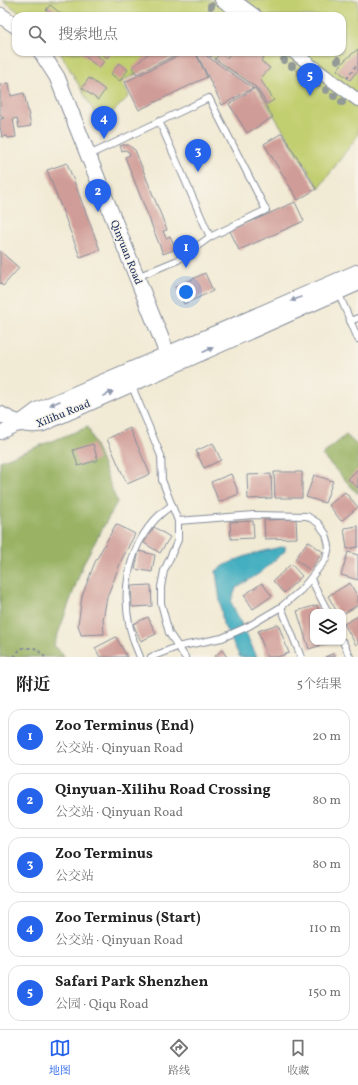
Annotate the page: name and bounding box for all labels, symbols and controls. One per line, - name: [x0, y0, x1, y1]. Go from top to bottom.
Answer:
- search box: [12, 12, 346, 56]
- icon: search: [26, 23, 48, 45]
- text: 搜索地点: [58, 25, 118, 46]
- pin: 5: [297, 63, 323, 96]
- pin: 4: [91, 106, 117, 139]
- pin: 3: [185, 139, 211, 172]
- pin: 2: [85, 179, 111, 212]
- street label: Qinyuan Road: [106, 218, 145, 287]
- pin: 1: [173, 235, 199, 268]
- your location: [176, 282, 196, 302]
- one-way arrow: [290, 296, 302, 302]
- one-way arrow: [202, 347, 214, 353]
- one-way arrow: [102, 391, 114, 397]
- street label: Xilihu Road: [34, 397, 93, 432]
- one-way arrow: [49, 400, 60, 406]
- map controls: [310, 609, 346, 645]
- button: layers: [310, 609, 346, 645]
- text: 附近: [16, 674, 50, 697]
- text: 5个结果: [297, 676, 342, 694]
- text: Zoo Terminus (End): [55, 716, 194, 737]
- text: 1: [27, 728, 33, 746]
- text: 20 m: [312, 728, 341, 746]
- text: 公交站 · Qinyuan Road: [55, 740, 183, 758]
- text: Qinyuan-Xilihu Road Crossing: [55, 780, 271, 801]
- text: 2: [27, 792, 33, 810]
- text: 80 m: [312, 792, 341, 810]
- text: 公交站 · Qinyuan Road: [55, 804, 183, 822]
- text: Zoo Terminus: [55, 844, 153, 865]
- text: 3: [27, 856, 33, 874]
- text: 80 m: [312, 856, 341, 874]
- text: 公交站: [55, 868, 94, 886]
- text: Zoo Terminus (Start): [55, 908, 201, 929]
- text: 4: [26, 920, 34, 938]
- text: 110 m: [309, 920, 341, 938]
- text: 公交站 · Qinyuan Road: [55, 932, 183, 950]
- text: Safari Park Shenzhen: [55, 972, 208, 993]
- text: 5: [27, 984, 33, 1002]
- text: 150 m: [308, 984, 341, 1002]
- text: 公园 · Qiqu Road: [55, 996, 149, 1014]
- tab: 地图: [49, 1037, 71, 1079]
- tab: 路线: [168, 1037, 190, 1079]
- tab: 收藏: [287, 1037, 309, 1079]

